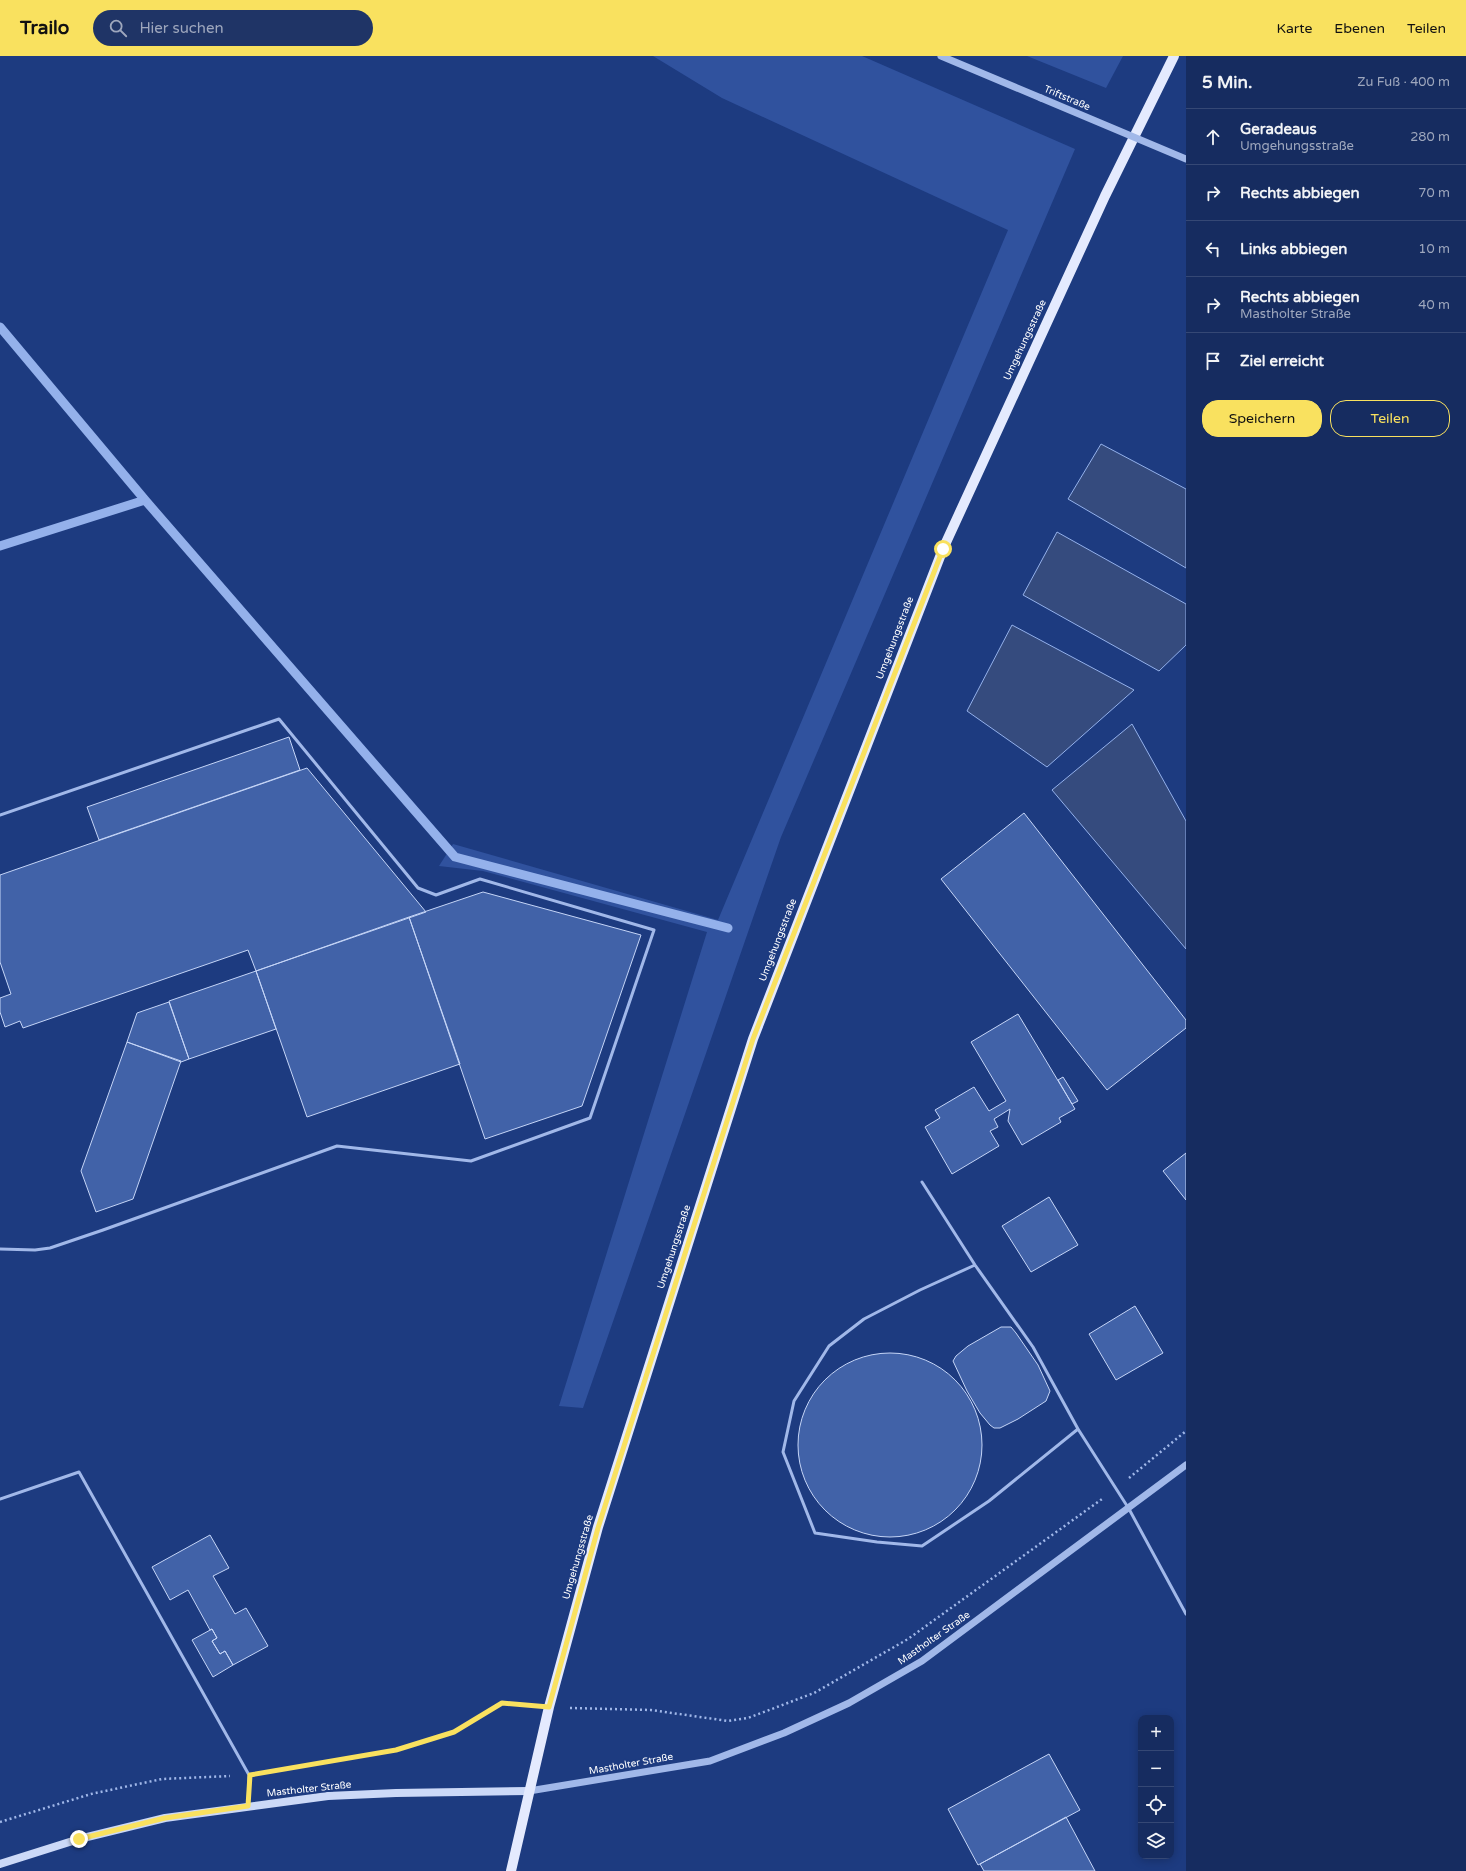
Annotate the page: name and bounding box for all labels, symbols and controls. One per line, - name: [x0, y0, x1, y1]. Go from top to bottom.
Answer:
- search box: [93, 10, 373, 46]
- text: Trailo: [20, 17, 69, 39]
- icon: search: [107, 17, 129, 39]
- text: Hier suchen: [139, 19, 224, 37]
- text: Karte: [1277, 20, 1312, 37]
- text: Ebenen: [1334, 20, 1385, 37]
- text: Teilen: [1407, 20, 1446, 37]
- text: 5 Min.: [1202, 72, 1252, 93]
- text: Zu Fuß · 400 m: [1357, 74, 1450, 90]
- street label: Triftstraße: [1042, 83, 1092, 113]
- text: Geradeaus: [1240, 120, 1317, 138]
- icon: ahead: [1202, 126, 1224, 148]
- text: 280 m: [1410, 129, 1450, 145]
- text: Umgehungsstraße: [1240, 138, 1354, 154]
- icon: right: [1202, 182, 1224, 204]
- text: Rechts abbiegen: [1240, 184, 1360, 202]
- text: 70 m: [1418, 185, 1450, 201]
- icon: left: [1202, 238, 1224, 260]
- text: Links abbiegen: [1240, 240, 1347, 258]
- text: 10 m: [1418, 241, 1450, 257]
- text: Rechts abbiegen: [1240, 288, 1360, 306]
- icon: right: [1202, 294, 1224, 316]
- street label: Umgehungsstraße: [1001, 297, 1049, 382]
- text: 40 m: [1418, 297, 1450, 313]
- text: Mastholter Straße: [1240, 306, 1351, 322]
- icon: arrive: [1202, 350, 1224, 372]
- text: Ziel erreicht: [1240, 352, 1324, 370]
- button: Speichern: [1202, 400, 1322, 437]
- button: Teilen: [1330, 400, 1450, 437]
- route start: [934, 540, 952, 558]
- street label: Umgehungsstraße: [874, 595, 916, 681]
- street label: Umgehungsstraße: [757, 897, 799, 983]
- street label: Umgehungsstraße: [655, 1203, 693, 1291]
- street label: Umgehungsstraße: [560, 1513, 596, 1601]
- street label: Mastholter Straße: [896, 1608, 973, 1667]
- map controls: [1138, 1715, 1174, 1859]
- button: +: [1138, 1715, 1174, 1751]
- street label: Mastholter Straße: [588, 1751, 674, 1777]
- button: −: [1138, 1751, 1174, 1787]
- street label: Mastholter Straße: [266, 1779, 352, 1799]
- button: locate: [1138, 1787, 1174, 1823]
- button: layers: [1138, 1823, 1174, 1859]
- route end: [70, 1830, 88, 1848]

